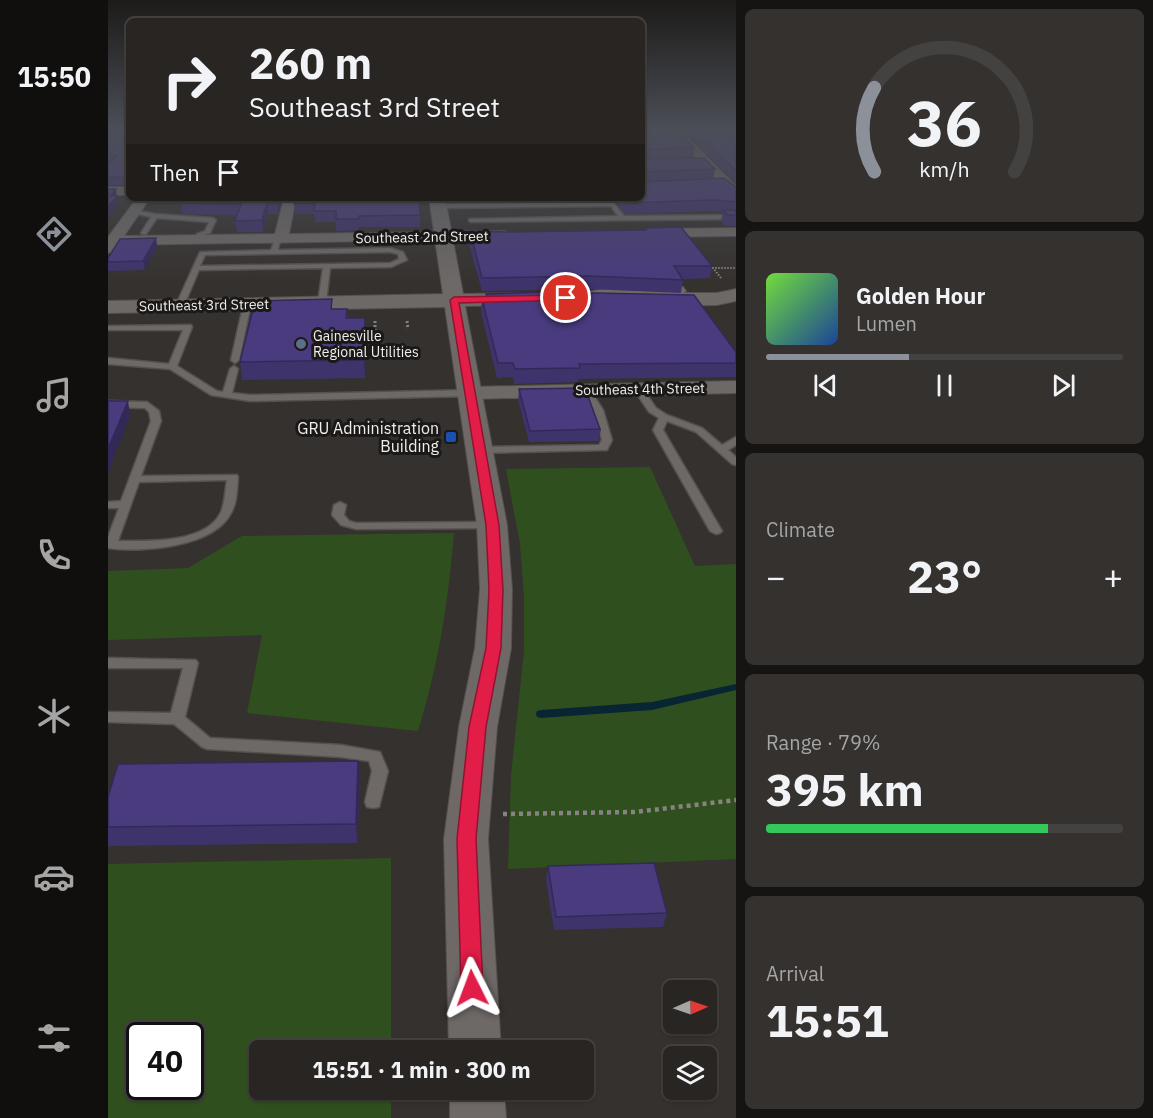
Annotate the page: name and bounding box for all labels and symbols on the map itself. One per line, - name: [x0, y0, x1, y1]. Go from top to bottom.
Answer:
- street label: Southeast 2nd Street: [355, 227, 489, 247]
- pin: [540, 272, 591, 323]
- street label: Southeast 3rd Street: [139, 295, 269, 315]
- place label: Gainesville Regional Utilities: [313, 327, 419, 361]
- marker: Gainesville Regional Utilities: [294, 337, 308, 351]
- street label: Southeast 4th Street: [575, 379, 705, 399]
- place label: GRU Administration Building: [297, 418, 440, 456]
- marker: GRU Administration Building: [444, 430, 458, 444]
- position arrow: [440, 956, 504, 1020]
- north arrow: [663, 980, 717, 1034]
- speed limit sign: 40: [126, 1022, 204, 1100]

